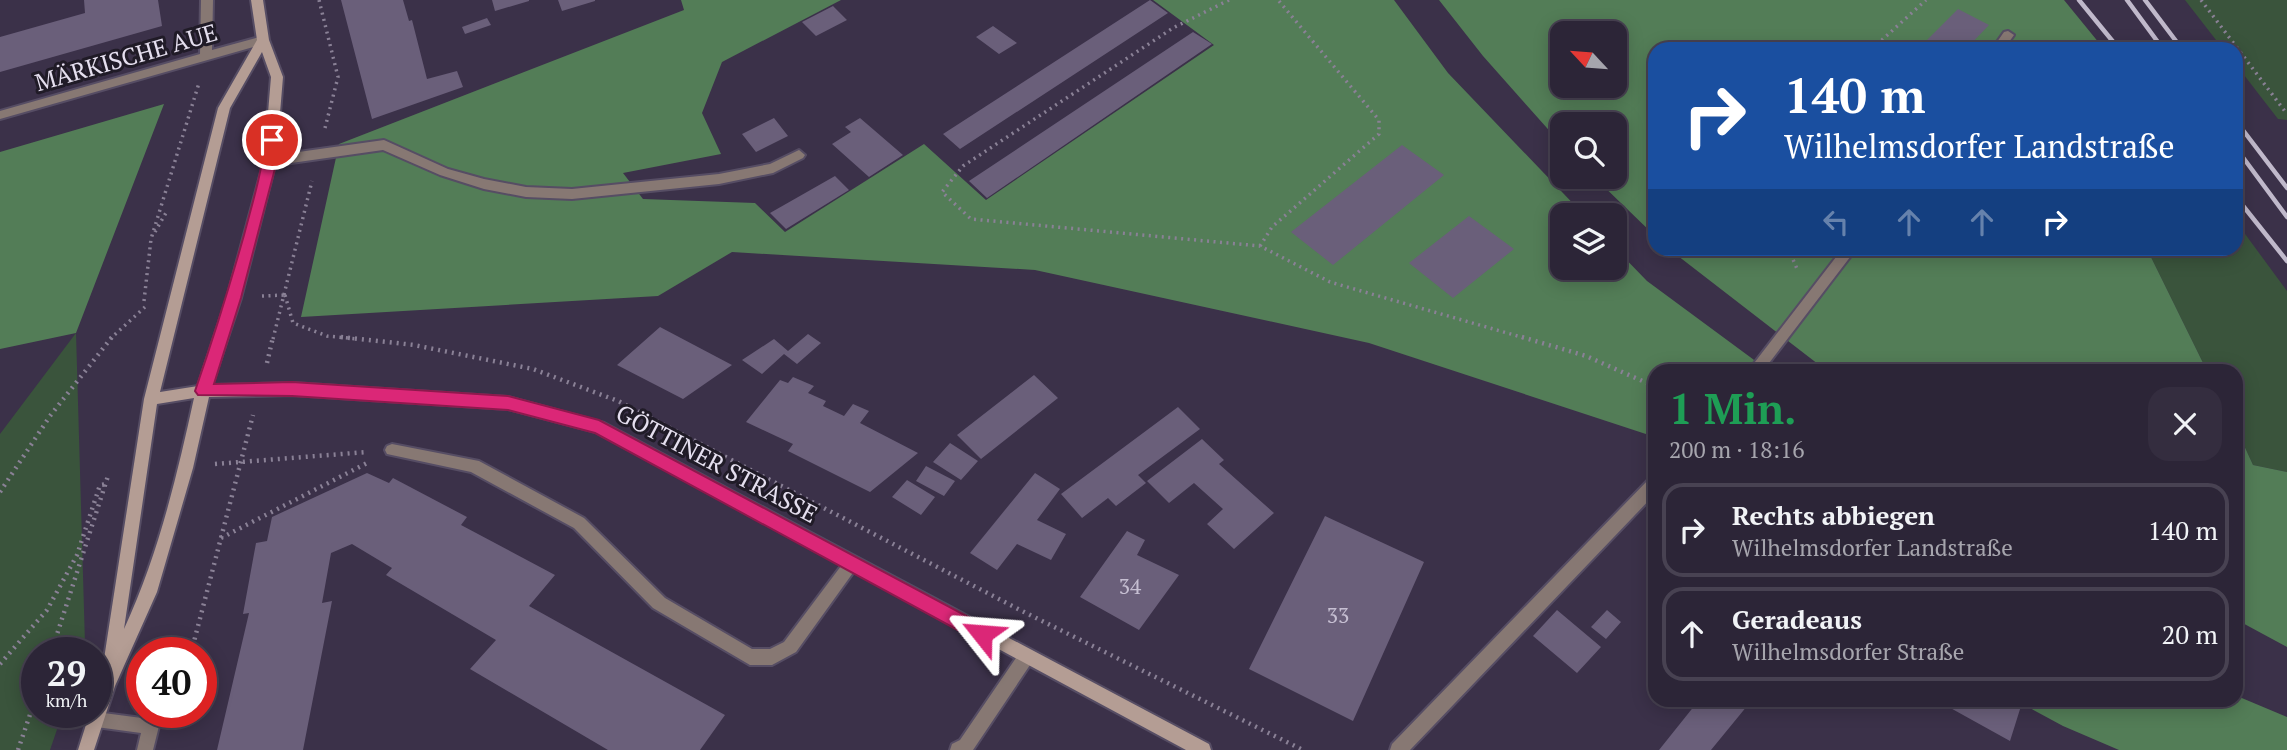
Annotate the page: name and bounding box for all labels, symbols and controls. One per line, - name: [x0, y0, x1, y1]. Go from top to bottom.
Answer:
- street label: MÄRKISCHE AUE: [31, 16, 221, 98]
- north arrow: [1550, 21, 1628, 98]
- map controls: [1550, 21, 1627, 280]
- text: 140 m: [1784, 62, 1926, 127]
- icon: right: [1669, 70, 1760, 161]
- pin: [242, 110, 302, 170]
- button: search: [1550, 112, 1627, 189]
- icon: arrive: [253, 121, 291, 159]
- text: Wilhelmsdorfer Landstraße: [1784, 125, 2175, 167]
- button: layers: [1550, 203, 1627, 280]
- icon: left: [1817, 203, 1855, 241]
- icon: ahead: [1890, 203, 1928, 241]
- icon: ahead: [1963, 203, 2001, 241]
- icon: right: [2036, 203, 2074, 241]
- text: 1 Min.: [1669, 380, 1797, 436]
- button: close: [2148, 387, 2222, 461]
- street label: GÖTTINER STRASSE: [611, 396, 823, 530]
- text: 200 m · 18:16: [1669, 434, 1804, 465]
- text: Rechts abbiegen: [1732, 498, 1935, 532]
- icon: right: [1673, 511, 1711, 549]
- text: 140 m: [2148, 513, 2218, 547]
- text: Wilhelmsdorfer Landstraße: [1732, 532, 2013, 563]
- house number: 34: [1119, 572, 1142, 600]
- position arrow: [945, 597, 1019, 671]
- house number: 33: [1327, 601, 1349, 629]
- text: Geradeaus: [1732, 602, 1862, 636]
- icon: ahead: [1673, 615, 1711, 653]
- text: 20 m: [2162, 617, 2218, 651]
- text: Wilhelmsdorfer Straße: [1732, 636, 1964, 667]
- speed limit sign: 40: [126, 637, 217, 728]
- text: 29: [47, 650, 86, 696]
- text: km/h: [46, 688, 87, 712]

